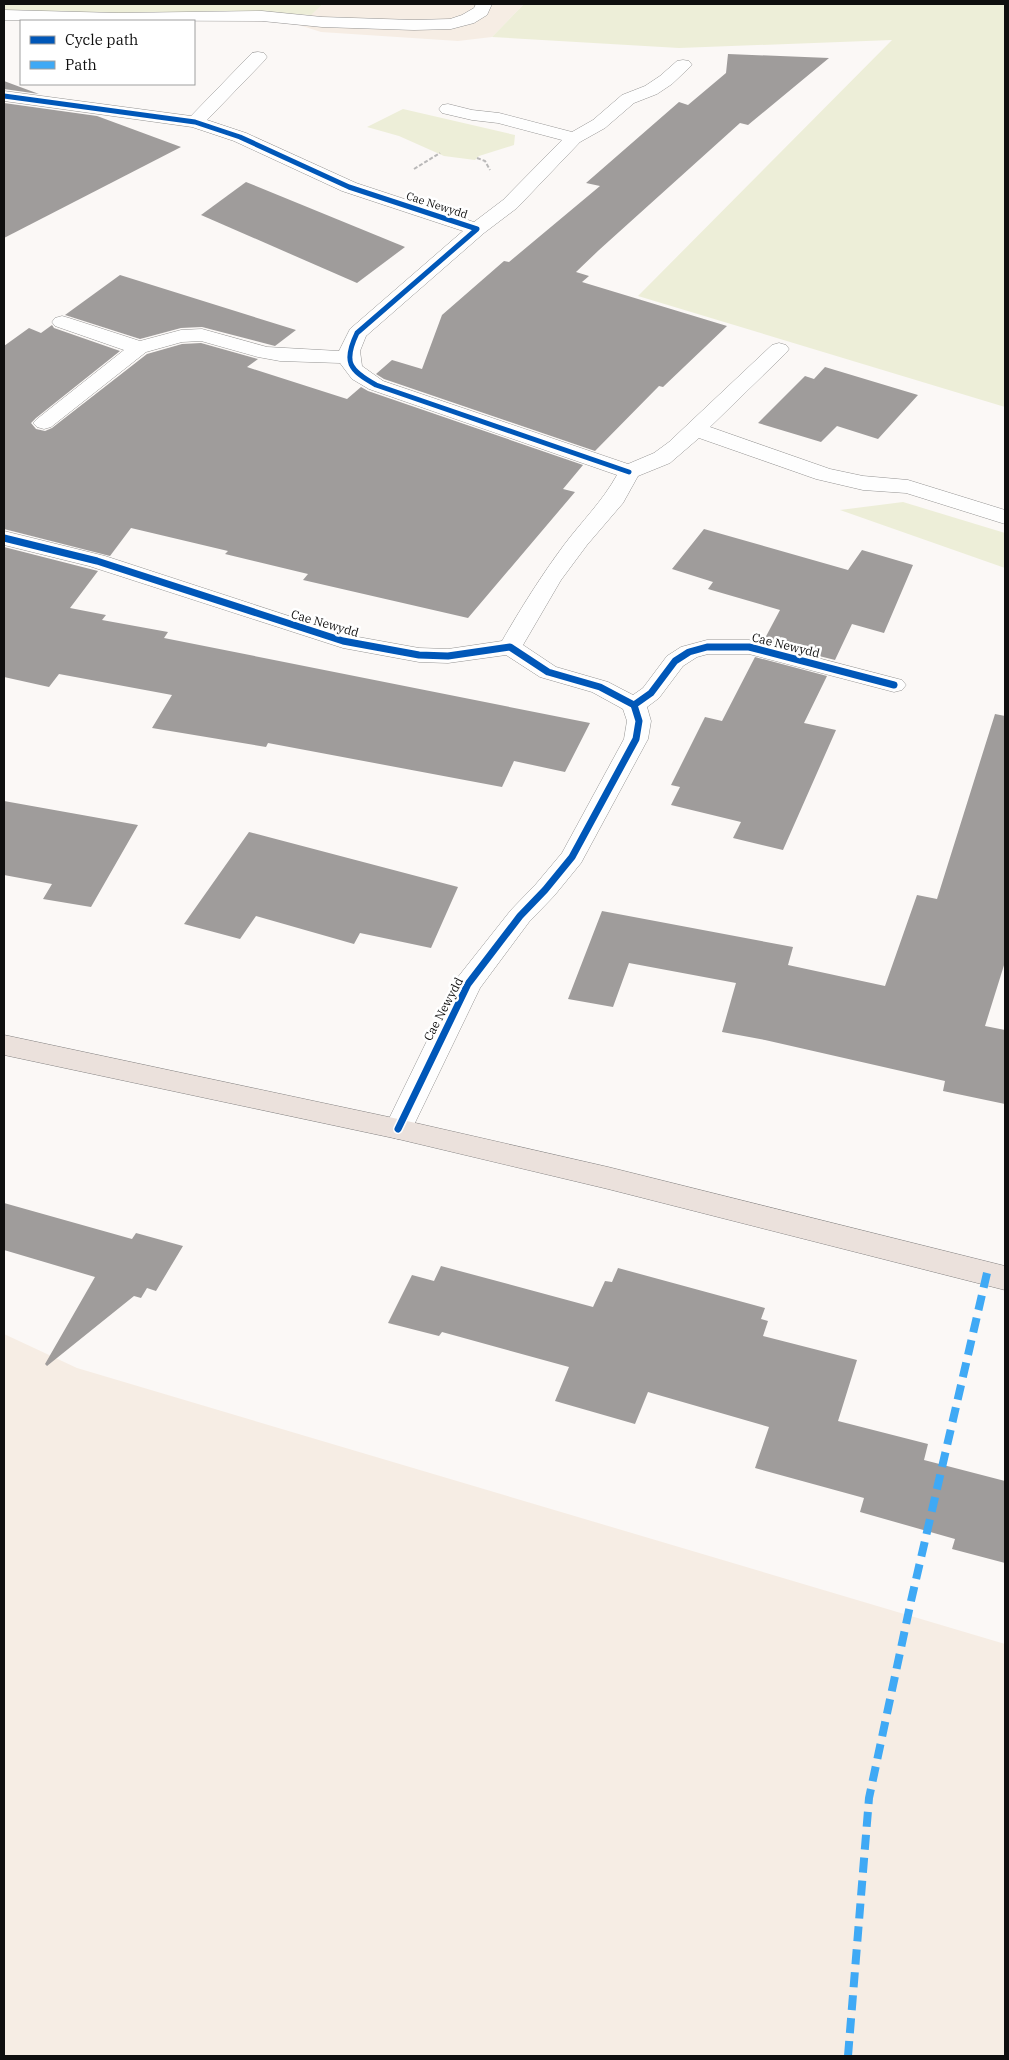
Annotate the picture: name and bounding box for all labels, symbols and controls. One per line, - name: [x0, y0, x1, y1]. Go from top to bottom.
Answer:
- legend: [20, 20, 195, 85]
- text: Cycle path: [65, 30, 138, 49]
- text: Path: [65, 55, 97, 74]
- street label: Cae Newydd: [404, 188, 470, 222]
- street label: Cae Newydd: [289, 606, 361, 640]
- street label: Cae Newydd: [750, 629, 822, 661]
- street label: Cae Newydd: [420, 975, 466, 1043]

